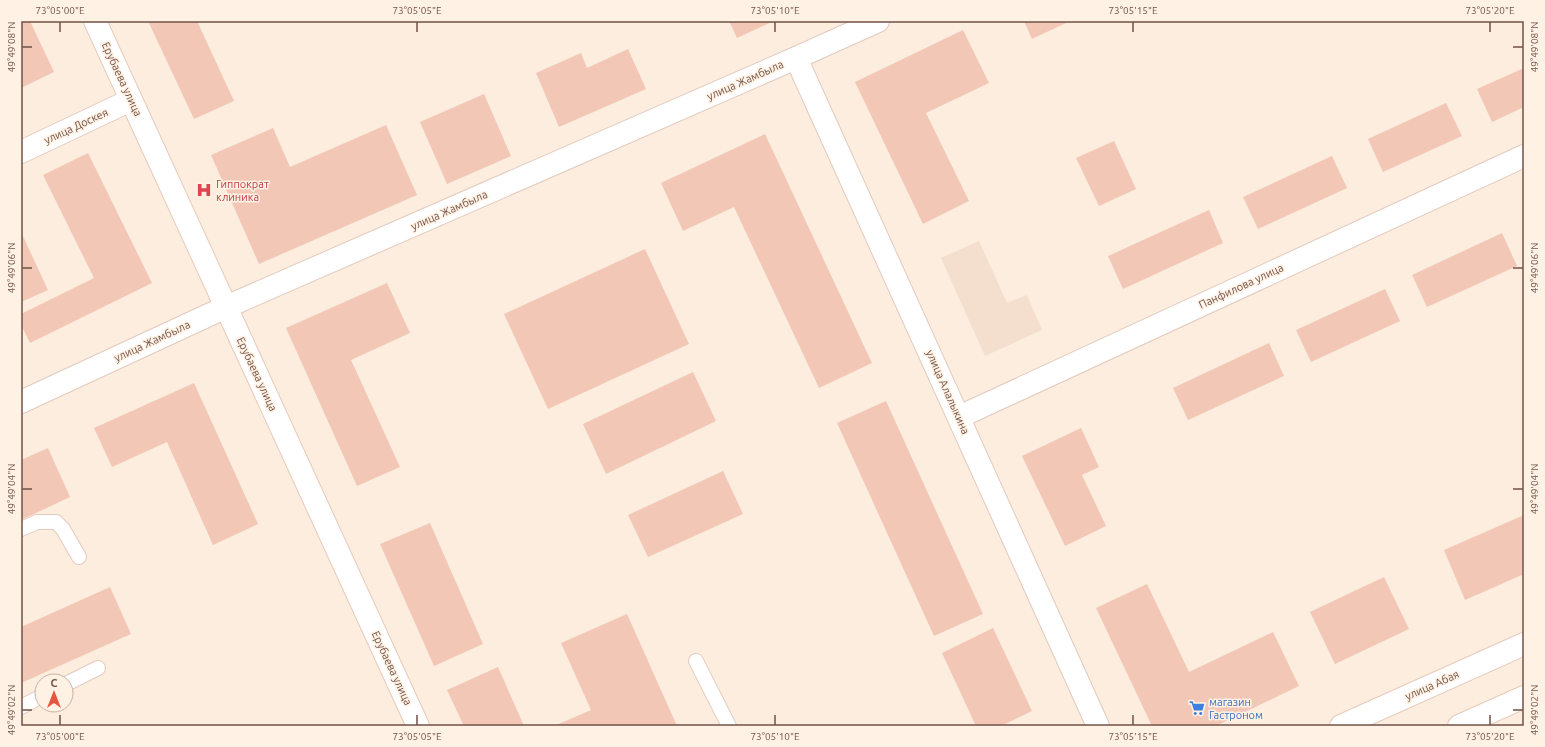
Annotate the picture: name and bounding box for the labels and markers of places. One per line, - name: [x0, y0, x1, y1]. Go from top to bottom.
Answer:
- place label: Гиппократ клиника: [216, 178, 269, 203]
- hospital icon: Гиппократ клиника: [195, 181, 213, 199]
- place label: магазин Гастроном: [1209, 696, 1263, 721]
- supermarket icon: магазин Гастроном: [1188, 699, 1206, 717]

